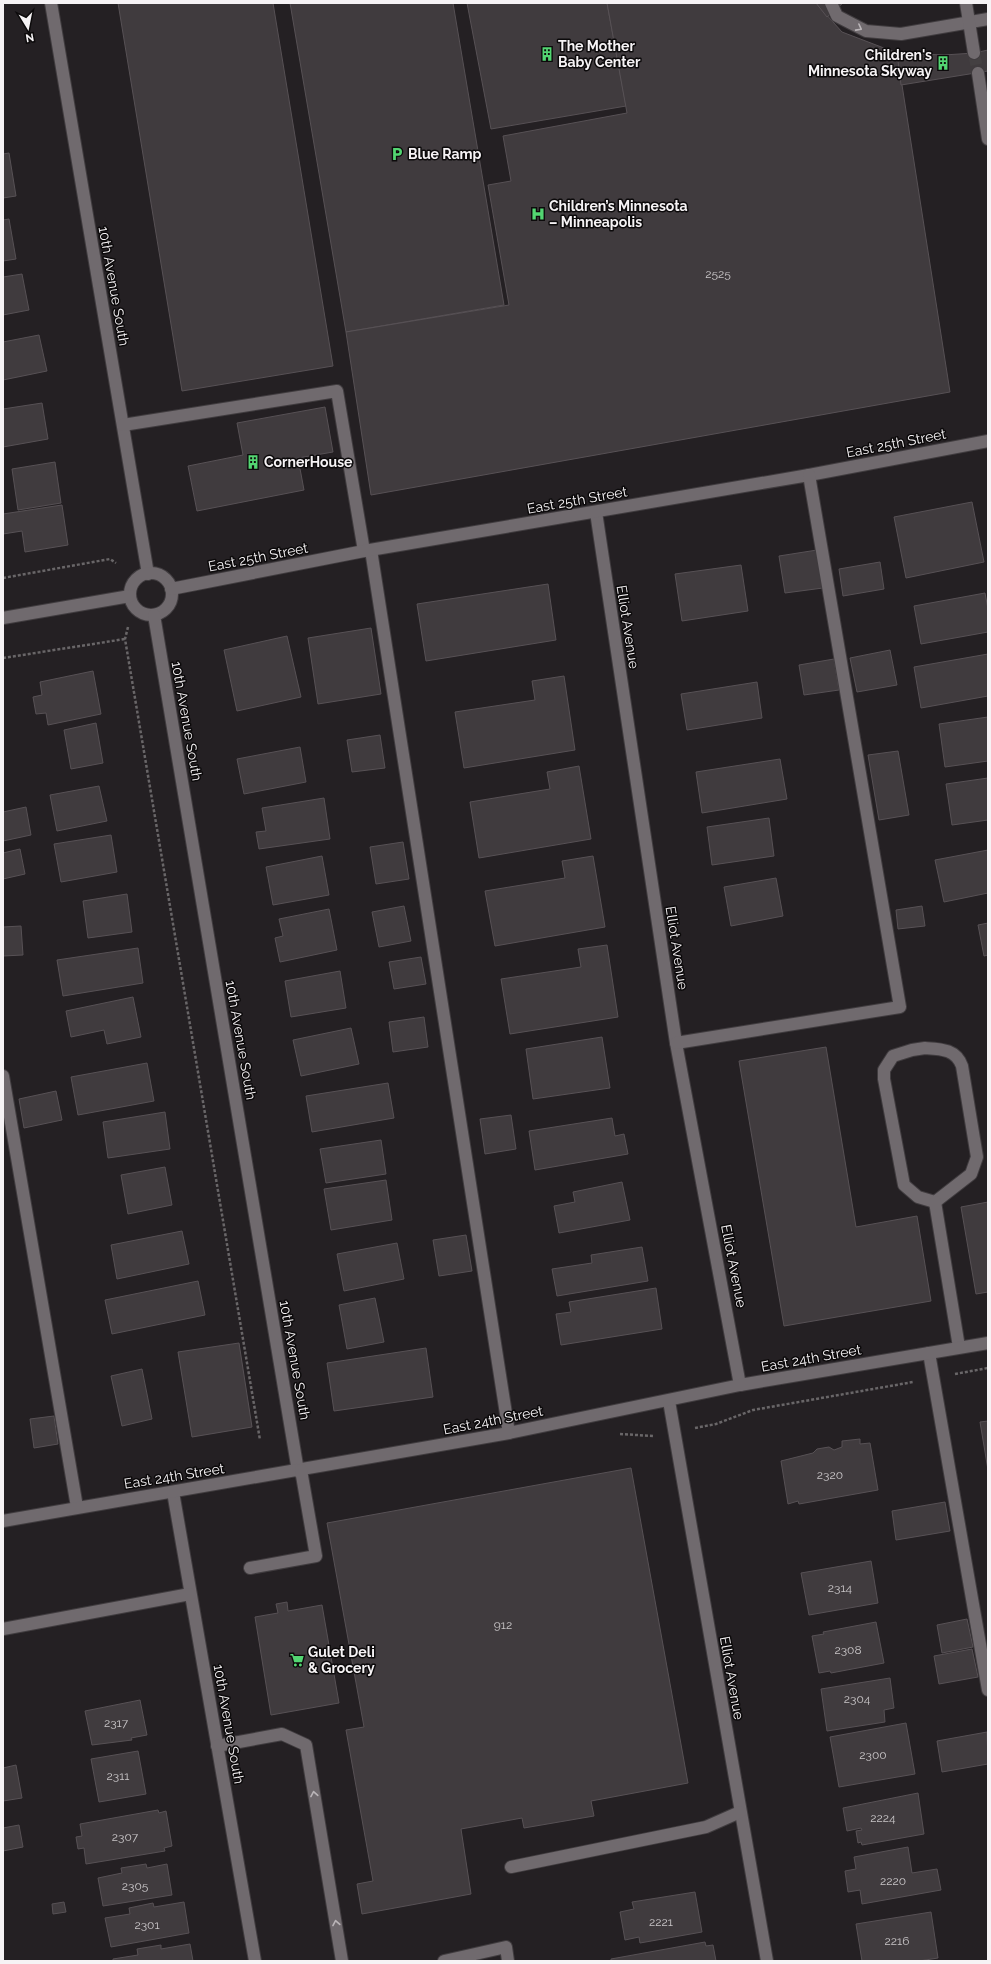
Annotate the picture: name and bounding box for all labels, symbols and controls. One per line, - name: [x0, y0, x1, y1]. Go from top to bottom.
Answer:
- north arrow: [8, 8, 48, 48]
- one-way arrow: [854, 23, 862, 30]
- text: N: [24, 30, 35, 44]
- place label: The Mother Baby Center: [558, 38, 641, 70]
- building icon: The Mother Baby Center: [539, 46, 555, 62]
- place label: Children's Minnesota Skyway: [808, 47, 932, 79]
- building icon: Children's Minnesota Skyway: [935, 55, 951, 71]
- parking icon: Blue Ramp: [389, 146, 405, 162]
- place label: Blue Ramp: [408, 146, 482, 162]
- place label: Children’s Minnesota – Minneapolis: [549, 198, 688, 230]
- hospital icon: Children’s Minnesota – Minneapolis: [530, 206, 546, 222]
- street label: 10th Avenue South: [96, 225, 132, 347]
- house number: 2525: [705, 267, 731, 281]
- street label: East 25th Street: [845, 425, 948, 461]
- building icon: CornerHouse: [245, 454, 261, 470]
- place label: CornerHouse: [264, 454, 353, 470]
- street label: East 25th Street: [526, 483, 629, 517]
- street label: East 25th Street: [207, 539, 310, 575]
- street label: Elliot Avenue: [613, 584, 643, 670]
- street label: 10th Avenue South: [169, 660, 205, 782]
- street label: Elliot Avenue: [662, 905, 692, 991]
- street label: 10th Avenue South: [223, 979, 259, 1101]
- street label: Elliot Avenue: [718, 1223, 750, 1309]
- street label: 10th Avenue South: [277, 1299, 313, 1421]
- street label: East 24th Street: [760, 1341, 863, 1375]
- street label: East 24th Street: [442, 1402, 545, 1438]
- street label: East 24th Street: [123, 1460, 226, 1492]
- house number: 2320: [817, 1468, 843, 1482]
- house number: 2314: [828, 1581, 853, 1595]
- house number: 912: [494, 1618, 512, 1632]
- street label: Elliot Avenue: [717, 1635, 747, 1721]
- house number: 2308: [834, 1643, 862, 1657]
- place label: Gulet Deli & Grocery: [308, 1644, 375, 1676]
- supermarket icon: Gulet Deli & Grocery: [289, 1652, 305, 1668]
- street label: 10th Avenue South: [211, 1663, 247, 1785]
- house number: 2304: [844, 1692, 871, 1706]
- house number: 2317: [104, 1716, 129, 1730]
- house number: 2300: [859, 1748, 887, 1762]
- house number: 2311: [107, 1769, 129, 1783]
- one-way arrow: [310, 1791, 319, 1797]
- house number: 2224: [870, 1811, 896, 1825]
- house number: 2307: [112, 1830, 139, 1844]
- house number: 2220: [880, 1874, 906, 1888]
- house number: 2305: [122, 1879, 149, 1893]
- house number: 2221: [649, 1915, 673, 1929]
- house number: 2301: [134, 1918, 160, 1932]
- one-way arrow: [332, 1919, 341, 1926]
- house number: 2216: [885, 1934, 909, 1948]

